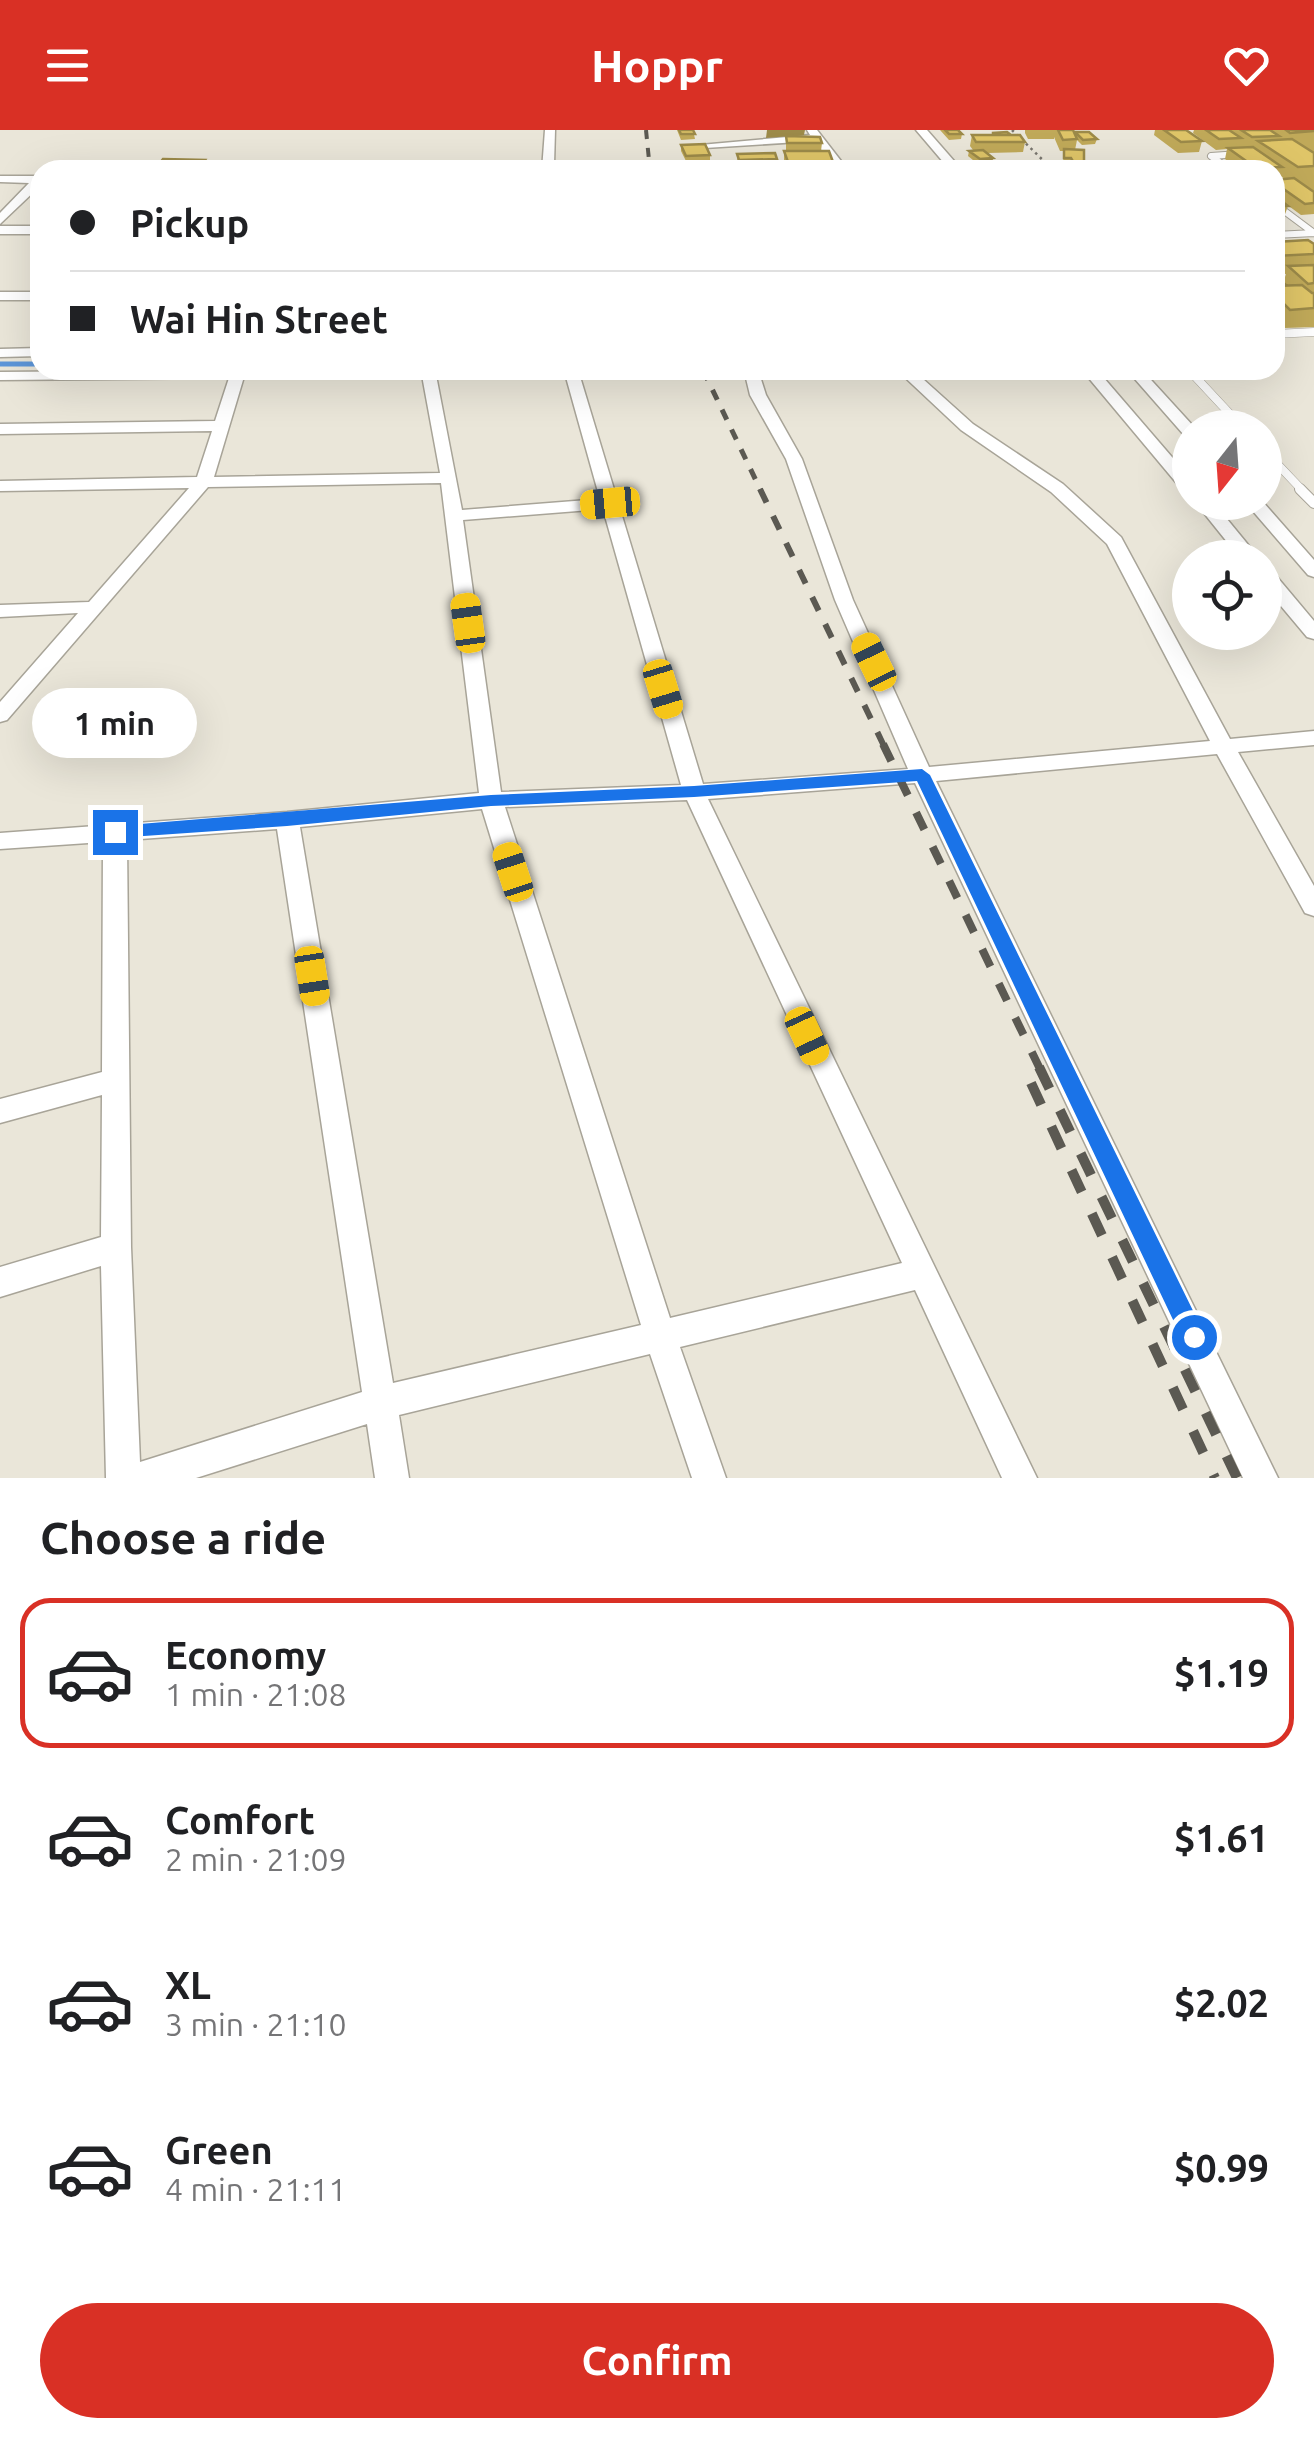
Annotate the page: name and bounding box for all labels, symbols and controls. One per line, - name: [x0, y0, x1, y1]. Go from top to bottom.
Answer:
- icon: menu: [40, 38, 95, 93]
- icon: heart: [1219, 38, 1274, 93]
- text: Hoppr: [591, 40, 723, 91]
- text: Pickup: [130, 202, 249, 244]
- text: Wai Hin Street: [130, 298, 388, 340]
- north arrow: [1172, 410, 1282, 520]
- map controls: [1172, 410, 1282, 650]
- car: [579, 485, 641, 521]
- button: locate: [1172, 540, 1282, 650]
- car: [449, 591, 487, 655]
- car: [847, 628, 901, 696]
- car: [640, 656, 686, 722]
- callout: 1 min: [32, 687, 198, 757]
- text: 1 min: [74, 705, 155, 741]
- route end: [93, 810, 138, 855]
- car: [489, 839, 537, 905]
- car: [292, 944, 332, 1008]
- car: [781, 1002, 833, 1070]
- route start: [1172, 1315, 1217, 1360]
- text: Choose a ride: [40, 1512, 326, 1563]
- icon: car: [45, 1628, 135, 1718]
- text: Economy: [165, 1634, 326, 1676]
- text: $1.19: [1174, 1652, 1269, 1694]
- text: 1 min · 21:08: [165, 1676, 347, 1712]
- icon: car: [45, 1793, 135, 1883]
- text: Comfort: [165, 1799, 315, 1841]
- text: $1.61: [1174, 1817, 1269, 1859]
- text: 2 min · 21:09: [165, 1841, 347, 1877]
- icon: car: [45, 1958, 135, 2048]
- text: XL: [165, 1964, 211, 2006]
- text: $2.02: [1174, 1982, 1269, 2024]
- text: 3 min · 21:10: [165, 2006, 347, 2042]
- icon: car: [45, 2123, 135, 2213]
- text: Green: [165, 2129, 273, 2171]
- text: $0.99: [1174, 2147, 1269, 2189]
- text: 4 min · 21:11: [165, 2171, 347, 2207]
- button: Confirm: [40, 2303, 1274, 2418]

